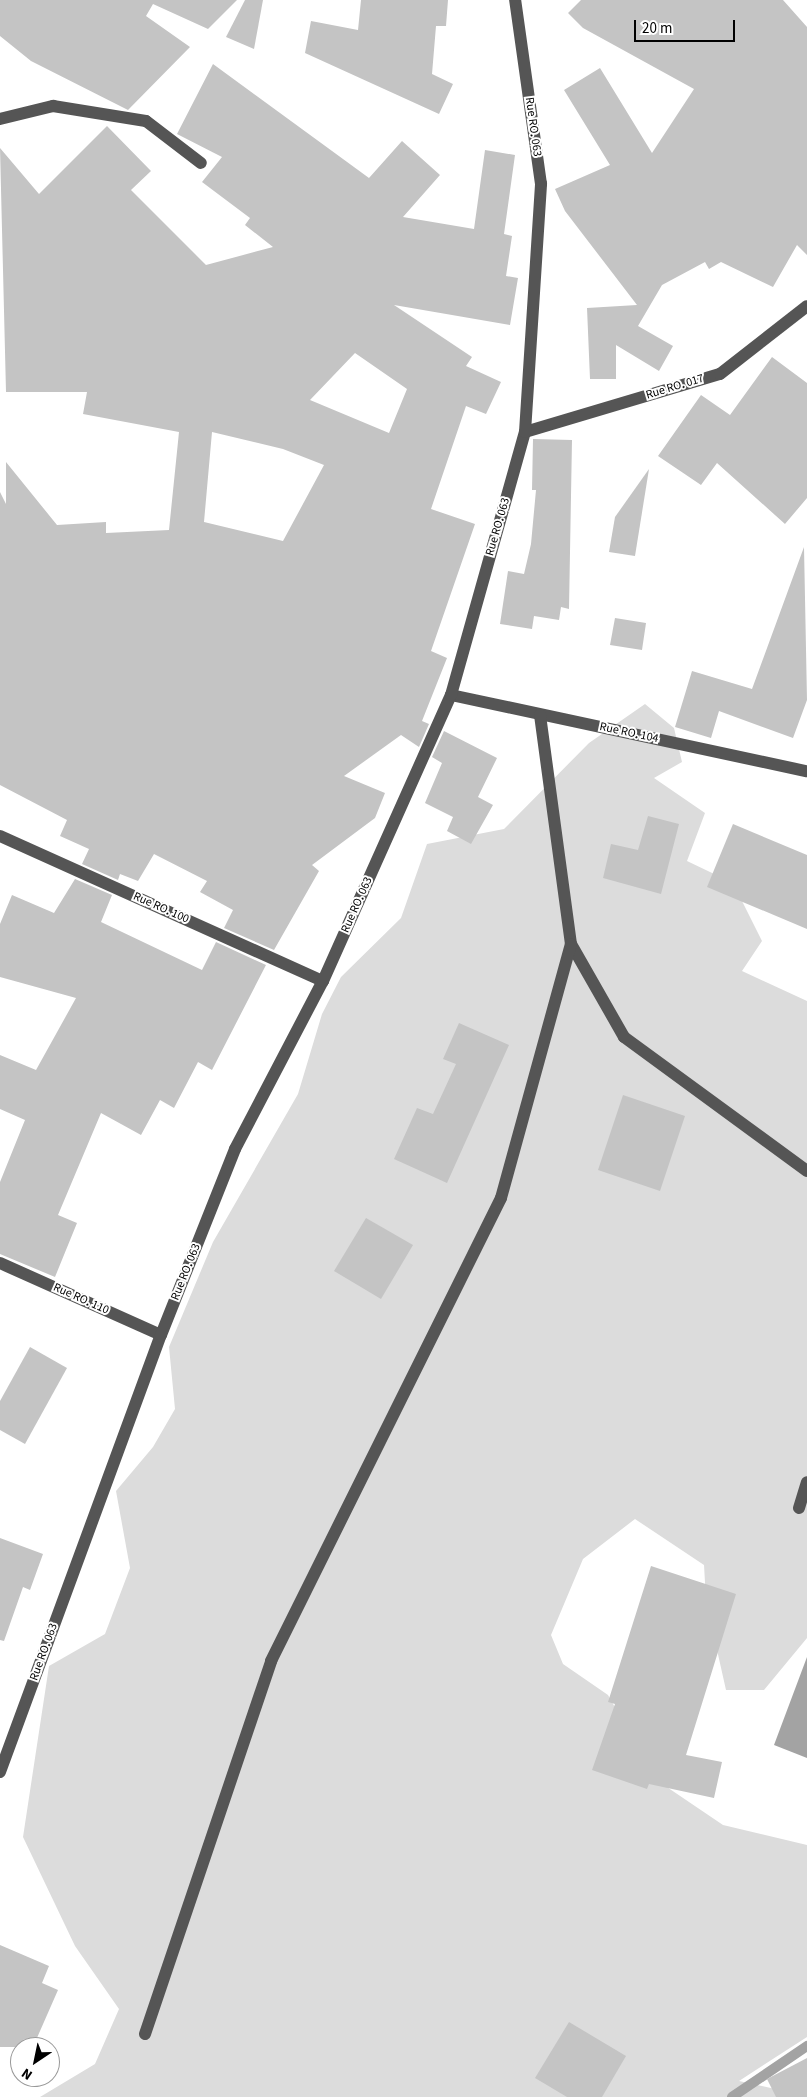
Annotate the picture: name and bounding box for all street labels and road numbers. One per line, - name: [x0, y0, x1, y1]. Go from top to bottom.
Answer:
- street label: Rue RO. 063: [522, 96, 544, 158]
- street label: Rue RO. 017: [644, 371, 706, 403]
- street label: Rue RO. 063: [483, 496, 513, 558]
- street label: Rue RO. 104: [598, 720, 660, 746]
- street label: Rue RO. 063: [338, 875, 376, 935]
- street label: Rue RO. 100: [131, 889, 191, 927]
- street label: Rue RO. 063: [168, 1242, 204, 1302]
- street label: Rue RO. 110: [51, 1280, 111, 1318]
- street label: Rue RO. 063: [27, 1621, 61, 1683]

